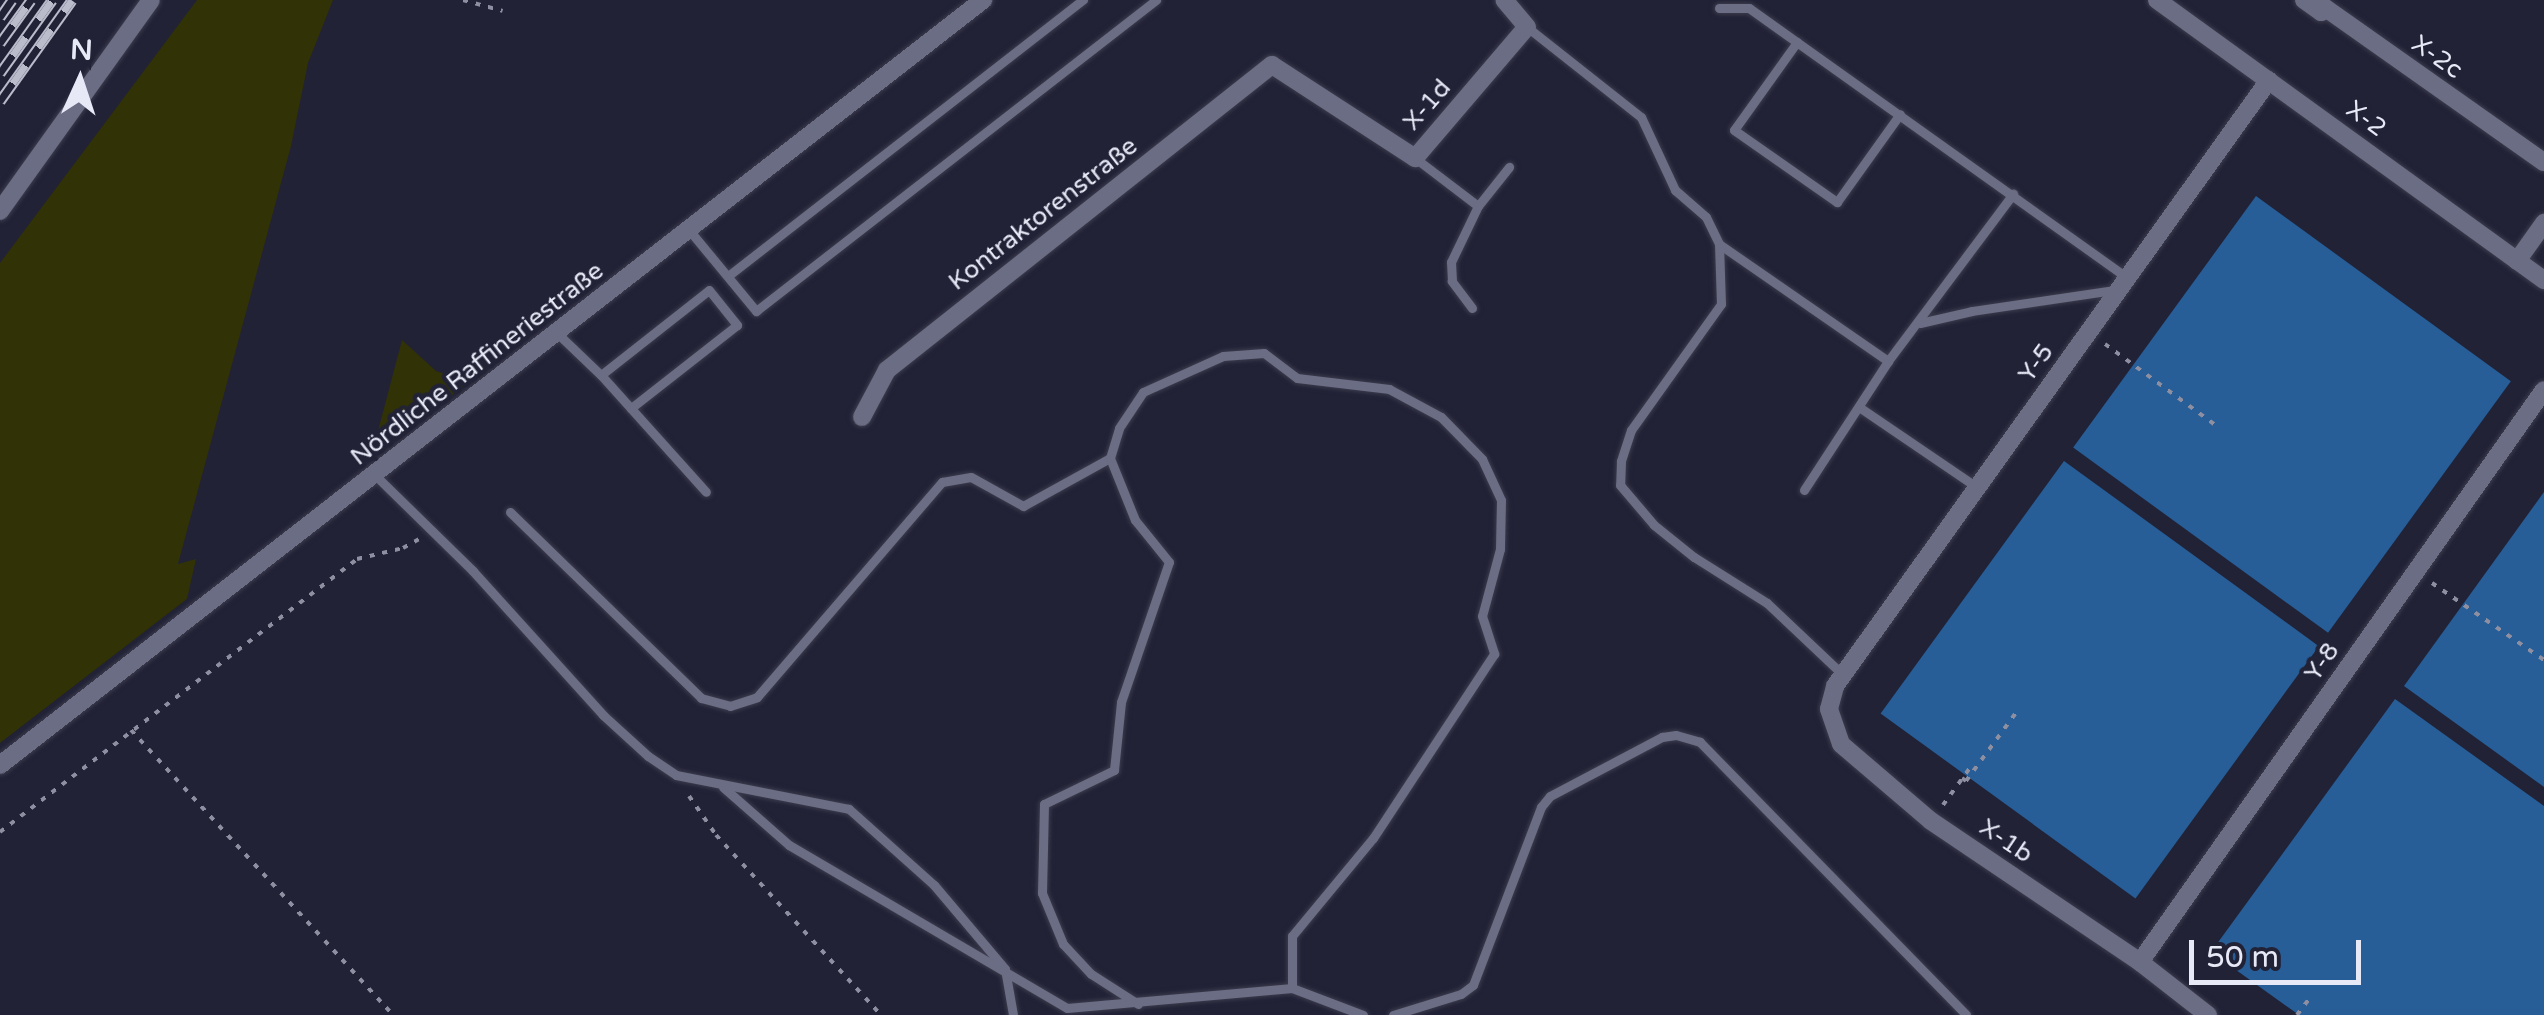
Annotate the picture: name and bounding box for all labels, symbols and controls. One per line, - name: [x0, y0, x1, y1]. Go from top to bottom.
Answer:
- street label: X-2c: [2406, 29, 2468, 85]
- north arrow: [30, 30, 130, 130]
- text: N: [69, 32, 94, 68]
- street label: X-1d: [1397, 73, 1457, 137]
- street label: X-2: [2340, 95, 2392, 143]
- street label: Kontraktorenstraße: [943, 131, 1143, 297]
- street label: Nördliche Raffineriestraße: [345, 256, 609, 472]
- street label: Y-5: [2012, 338, 2060, 388]
- street label: Y-8: [2298, 637, 2346, 687]
- street label: X-1b: [1974, 812, 2038, 870]
- scale bar: [2194, 920, 2366, 982]
- text: 50 m: [2206, 939, 2279, 976]

